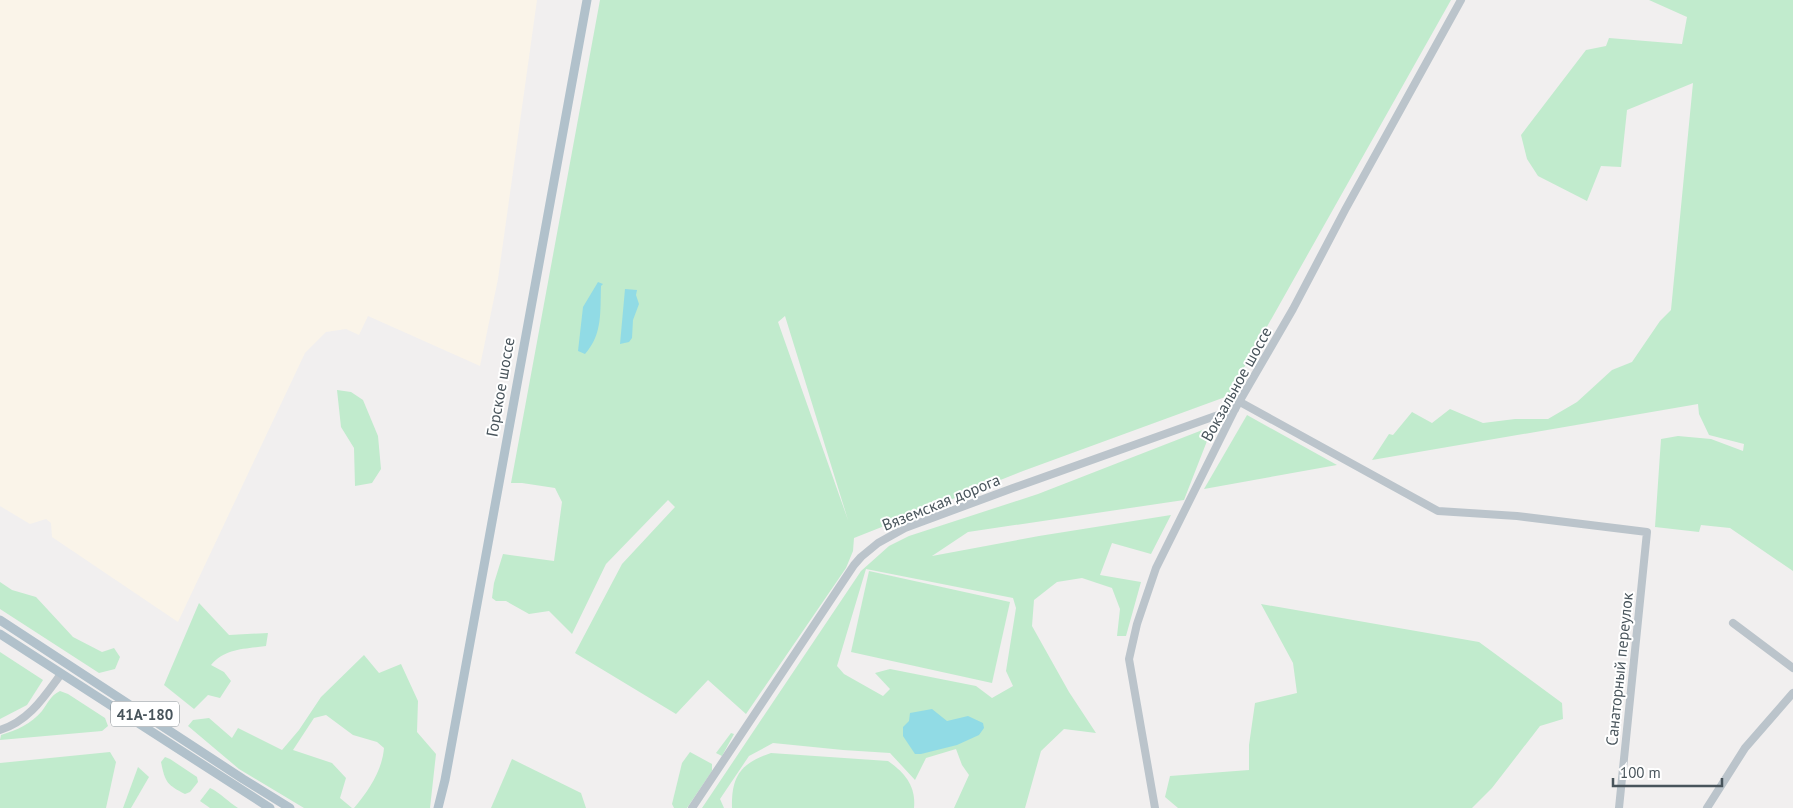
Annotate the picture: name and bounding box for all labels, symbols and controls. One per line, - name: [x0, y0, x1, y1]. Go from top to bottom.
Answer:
- street label: Вокзальное шоссе: [1196, 323, 1276, 445]
- street label: Горское шоссе: [481, 336, 519, 438]
- street label: Вяземская дорога: [879, 469, 1003, 535]
- street label: Санаторный переулок: [1601, 591, 1637, 747]
- road number: 41А-180: [111, 702, 179, 726]
- scale bar: [1613, 756, 1722, 788]
- text: 100 m: [1620, 763, 1661, 782]

